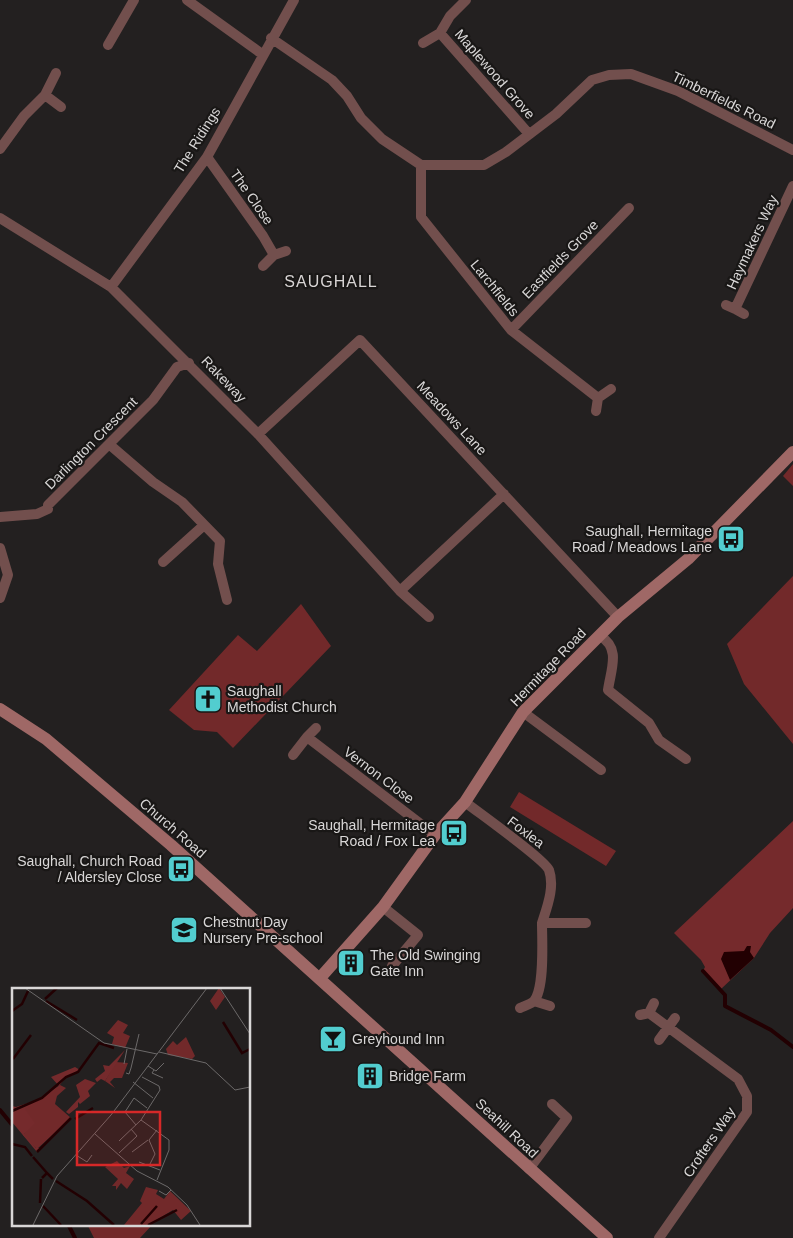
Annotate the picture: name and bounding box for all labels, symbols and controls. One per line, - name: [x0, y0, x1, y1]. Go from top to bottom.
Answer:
- street label: Maplewood Grove: [452, 26, 538, 122]
- street label: Timberfields Road: [670, 68, 778, 132]
- street label: The Ridings: [170, 104, 224, 176]
- street label: The Close: [227, 166, 277, 228]
- street label: Haymakers Way: [723, 192, 781, 292]
- street label: Eastfields Grove: [519, 216, 602, 302]
- street label: Larchfields: [467, 257, 523, 319]
- district label: SAUGHALL: [284, 273, 378, 290]
- street label: Rakeway: [198, 353, 250, 405]
- street label: Meadows Lane: [414, 378, 490, 458]
- street label: Darlington Crescent: [42, 394, 140, 492]
- place label: Saughall, Hermitage Road / Meadows Lane: [572, 523, 712, 555]
- bus stop icon: Saughall, Hermitage Road / Meadows Lane: [716, 524, 746, 554]
- street label: Hermitage Road: [507, 625, 589, 709]
- place label: Saughall Methodist Church: [227, 683, 337, 715]
- church icon: Saughall Methodist Church: [193, 684, 223, 714]
- street label: Vernon Close: [341, 743, 418, 807]
- street label: Church Road: [137, 795, 209, 861]
- street label: Foxlea: [504, 813, 548, 851]
- place label: Saughall, Hermitage Road / Fox Lea: [308, 817, 435, 849]
- bus stop icon: Saughall, Hermitage Road / Fox Lea: [439, 818, 469, 848]
- place label: Saughall, Church Road / Aldersley Close: [17, 853, 162, 885]
- bus stop icon: Saughall, Church Road / Aldersley Close: [166, 854, 196, 884]
- place label: Chestnut Day Nursery Pre-school: [203, 914, 323, 946]
- school or university icon: Chestnut Day Nursery Pre-school: [169, 915, 199, 945]
- place label: The Old Swinging Gate Inn: [370, 947, 481, 979]
- building icon: The Old Swinging Gate Inn: [336, 948, 366, 978]
- inset map: [12, 988, 250, 1226]
- bar icon: Greyhound Inn: [318, 1024, 348, 1054]
- place label: Greyhound Inn: [352, 1031, 445, 1047]
- building icon: Bridge Farm: [355, 1061, 385, 1091]
- place label: Bridge Farm: [389, 1068, 466, 1084]
- street label: Seahill Road: [473, 1095, 541, 1161]
- street label: Crofters Way: [680, 1104, 738, 1180]

